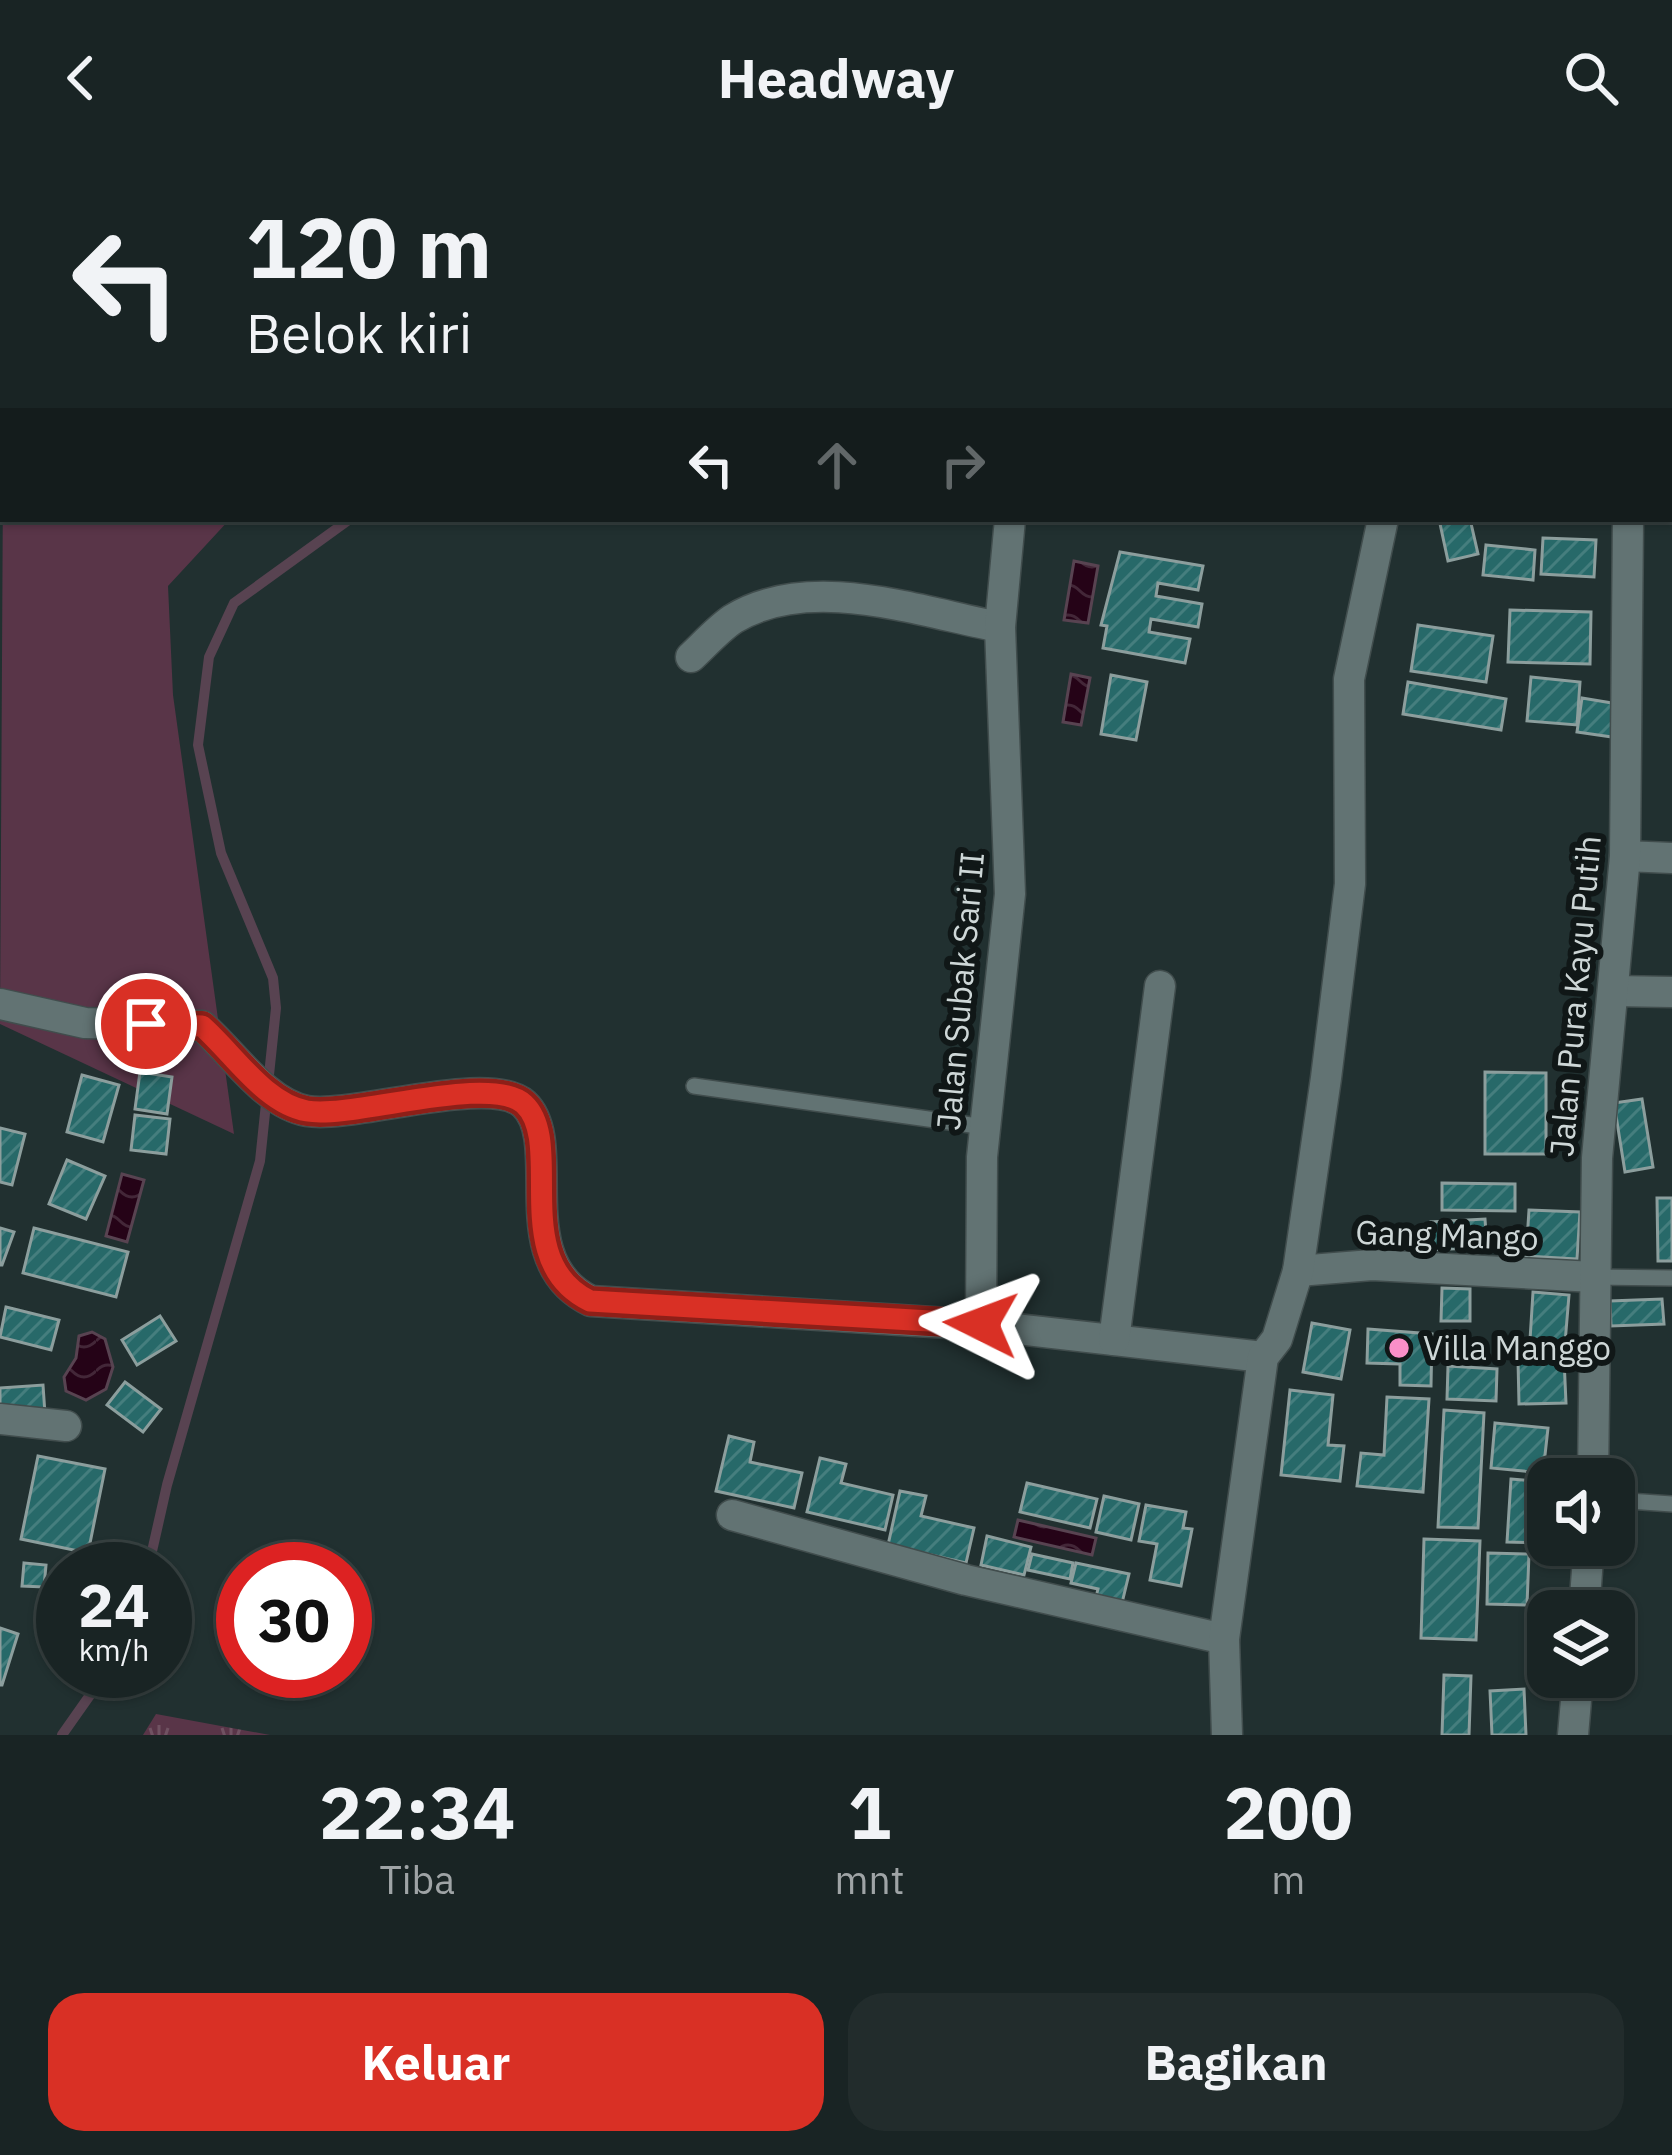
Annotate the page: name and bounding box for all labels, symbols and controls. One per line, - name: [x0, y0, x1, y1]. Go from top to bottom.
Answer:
- text: Headway: [718, 43, 954, 113]
- icon: back: [48, 45, 114, 111]
- icon: search: [1558, 45, 1624, 111]
- text: 120 m: [246, 192, 492, 301]
- icon: left: [48, 204, 204, 360]
- text: Belok kiri: [246, 298, 472, 368]
- icon: left: [678, 432, 744, 498]
- icon: ahead: [804, 432, 870, 498]
- icon: right: [930, 432, 996, 498]
- street label: Jalan Pura Kayu Putih: [1539, 834, 1610, 1158]
- street label: Jalan Subak Sari II: [926, 850, 993, 1132]
- pin: [95, 973, 197, 1075]
- icon: arrive: [113, 991, 179, 1057]
- street label: Gang Mango: [1355, 1210, 1539, 1259]
- position arrow: [918, 1261, 1044, 1387]
- place label: Villa Manggo: [1423, 1326, 1611, 1369]
- marker: Villa Manggo: [1386, 1335, 1412, 1361]
- map controls: [1527, 1458, 1635, 1698]
- button: sound: [1527, 1458, 1635, 1566]
- speed limit sign: 30: [216, 1542, 372, 1698]
- text: 24: [78, 1565, 150, 1644]
- button: layers: [1527, 1590, 1635, 1698]
- text: km/h: [79, 1630, 149, 1669]
- text: 22:34: [319, 1765, 516, 1859]
- text: 1: [848, 1765, 891, 1859]
- text: 200: [1223, 1765, 1353, 1859]
- text: Tiba: [380, 1854, 455, 1905]
- text: mnt: [835, 1854, 904, 1905]
- text: m: [1271, 1854, 1305, 1905]
- button: Keluar: [48, 1993, 824, 2131]
- button: Bagikan: [848, 1993, 1624, 2131]

